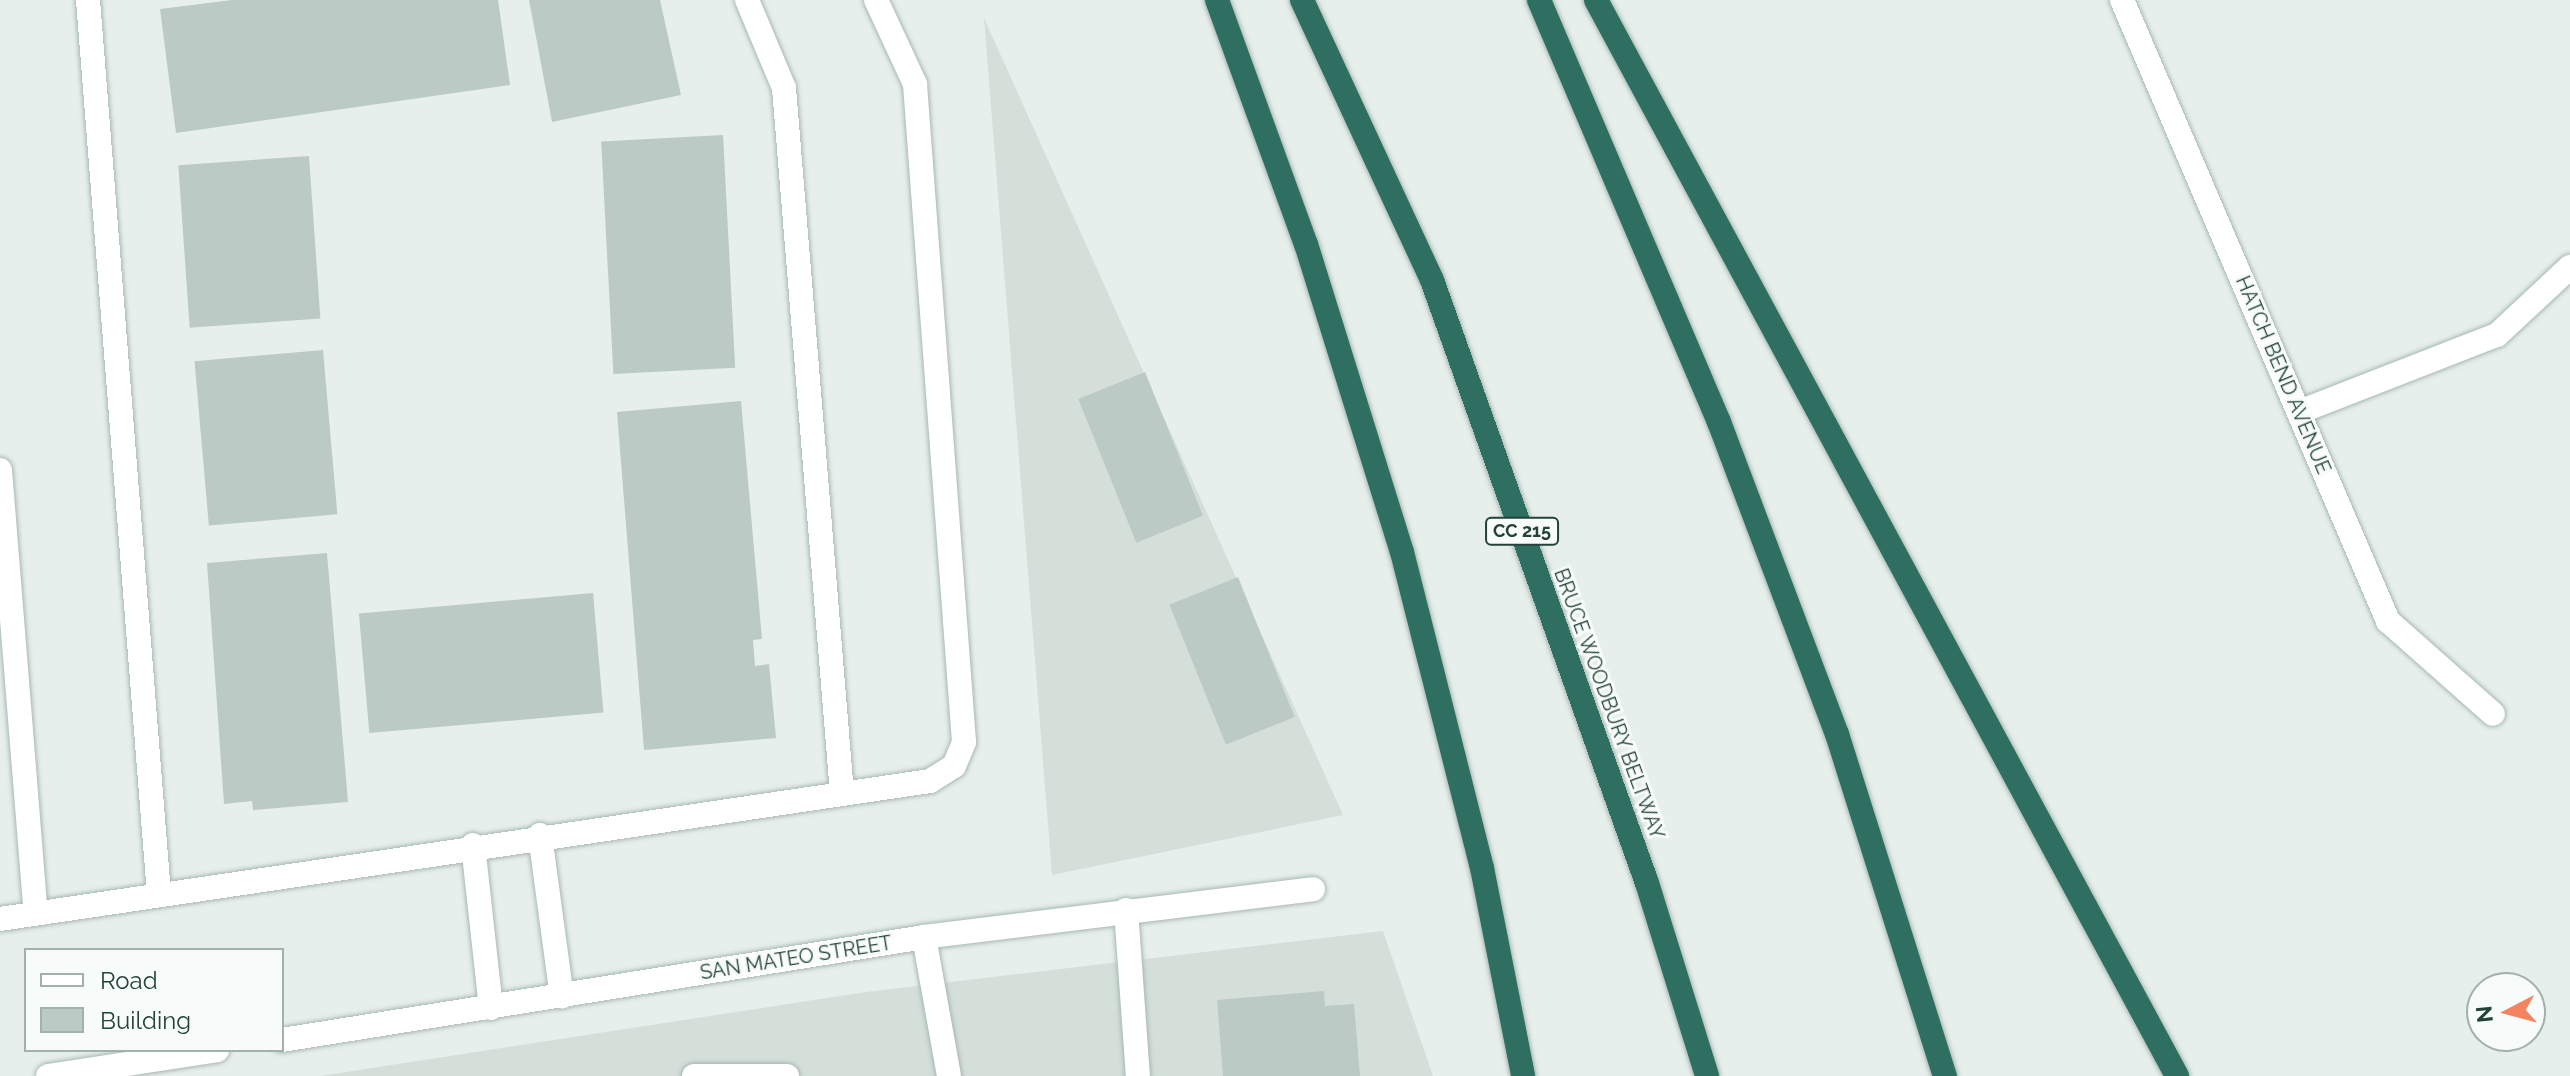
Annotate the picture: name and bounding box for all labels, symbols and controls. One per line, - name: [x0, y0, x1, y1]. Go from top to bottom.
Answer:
- street label: HATCH BEND AVENUE: [2230, 272, 2336, 478]
- road number: CC 215: [1484, 517, 1560, 545]
- street label: BRUCE WOODBURY BELTWAY: [1548, 565, 1670, 843]
- street label: SAN MATEO STREET: [698, 931, 894, 985]
- legend: [24, 948, 284, 1052]
- text: Road: [100, 966, 158, 995]
- north arrow: [2466, 972, 2546, 1052]
- text: N: [2470, 1005, 2498, 1024]
- text: Building: [100, 1006, 191, 1035]

